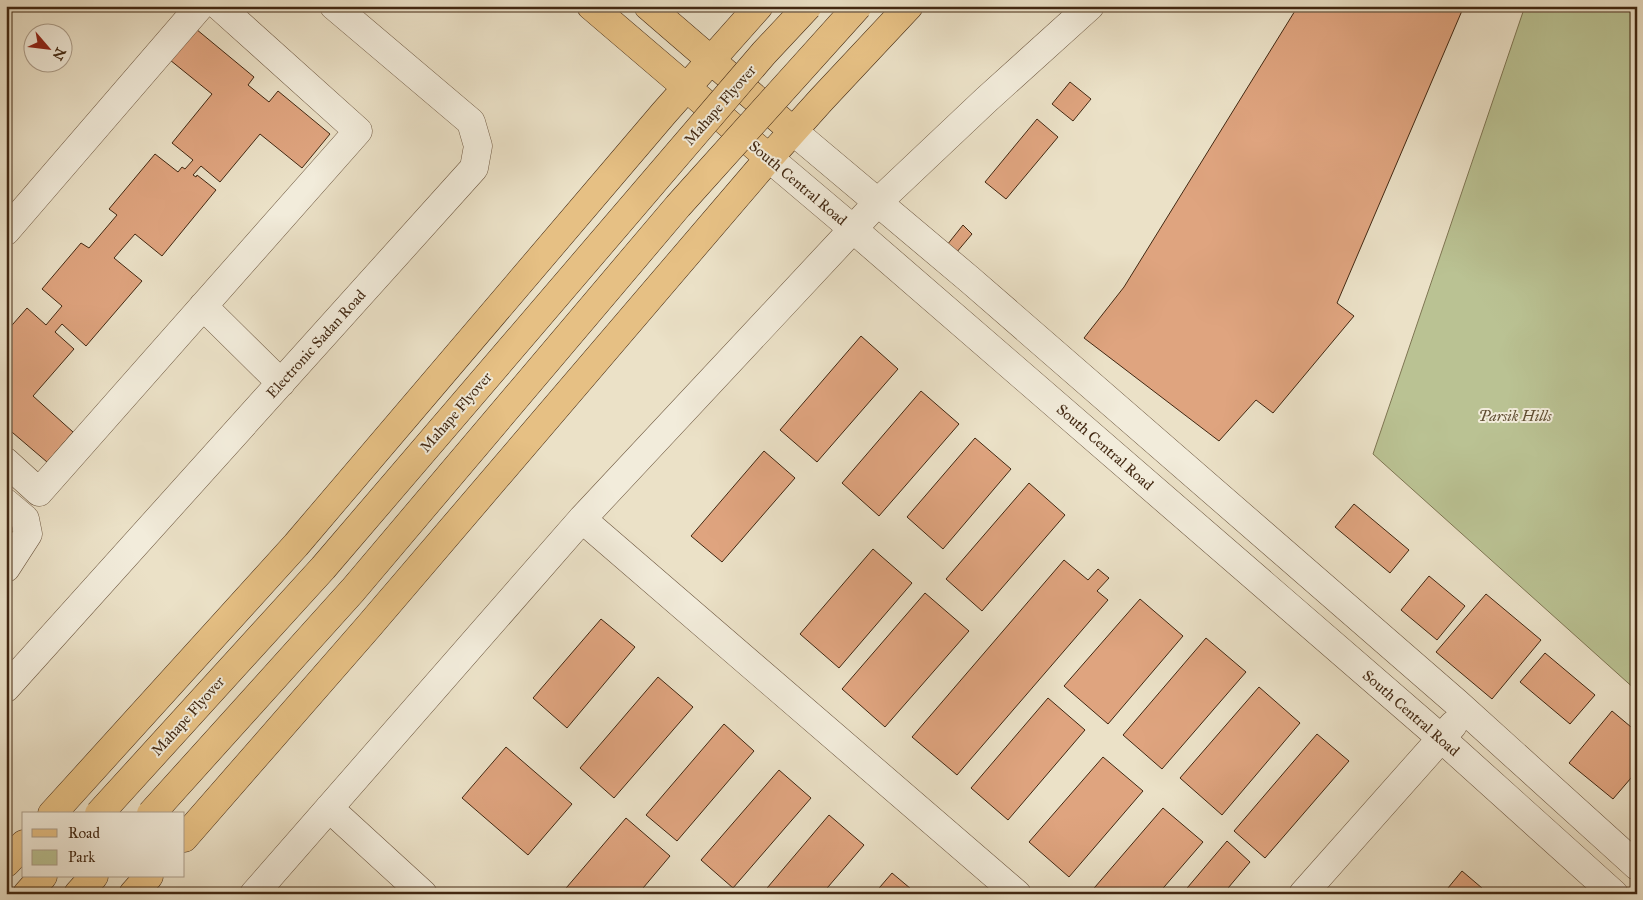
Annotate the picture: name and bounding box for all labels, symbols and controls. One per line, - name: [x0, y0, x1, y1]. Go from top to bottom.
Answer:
- north arrow: [22, 22, 72, 72]
- text: N: [49, 45, 69, 63]
- street label: Mahape Flyover: [680, 61, 760, 149]
- street label: South Central Road: [745, 137, 851, 229]
- street label: Electronic Sadan Road: [263, 286, 370, 402]
- street label: Mahape Flyover: [416, 368, 496, 456]
- street label: South Central Road: [1053, 400, 1157, 494]
- park label: Parsik Hills: [1478, 407, 1552, 425]
- street label: South Central Road: [1359, 666, 1463, 760]
- street label: Mahape Flyover: [148, 672, 229, 759]
- legend: [22, 812, 185, 878]
- text: Road: [68, 824, 100, 842]
- text: Park: [68, 848, 95, 866]

